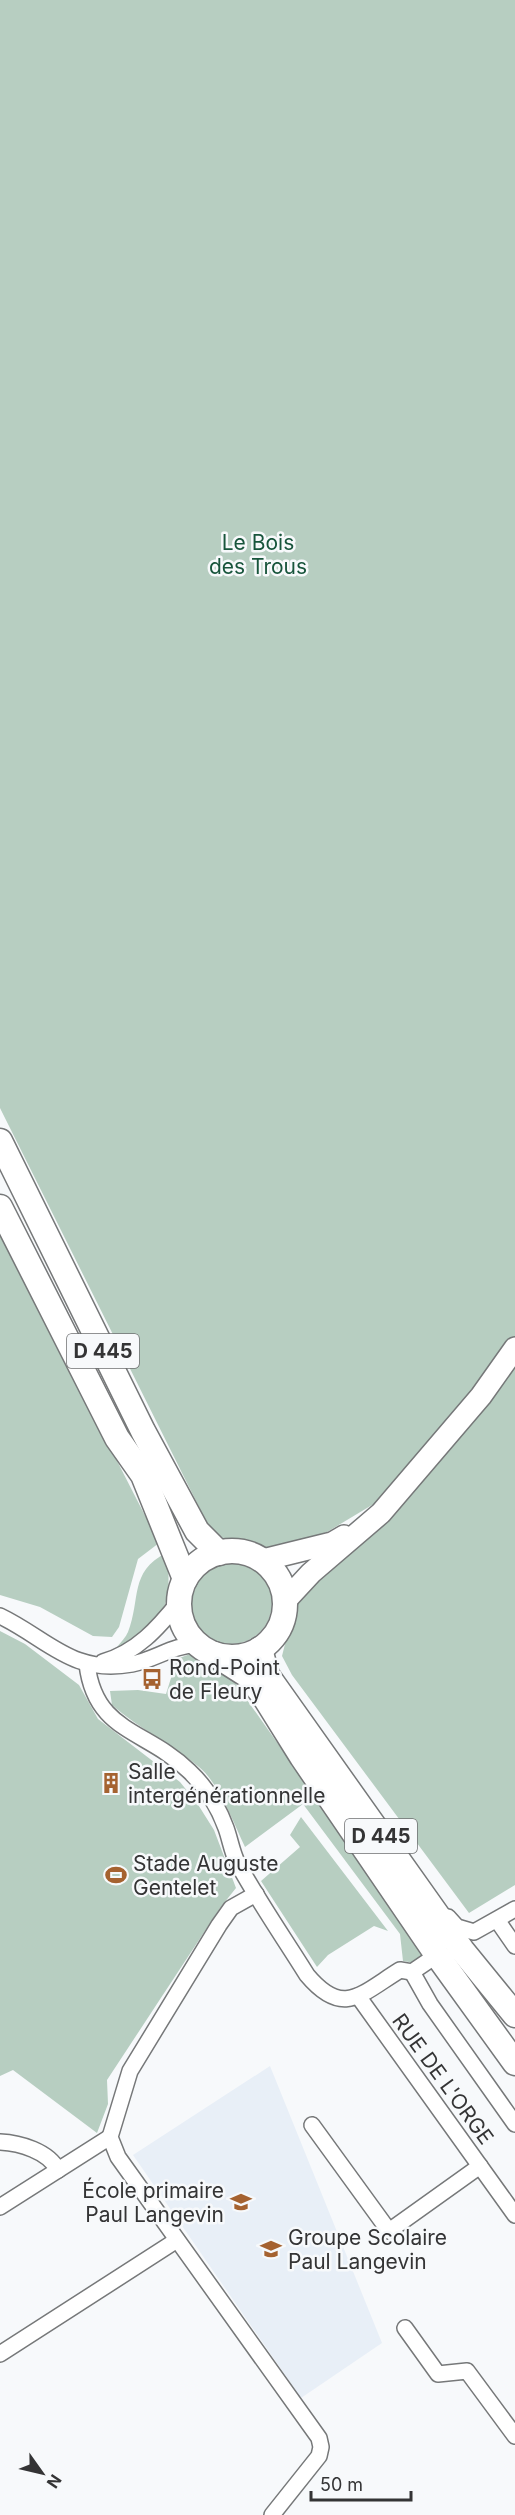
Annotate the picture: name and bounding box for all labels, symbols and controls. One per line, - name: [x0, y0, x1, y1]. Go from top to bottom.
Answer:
- park label: Le Bois des Trous: [209, 530, 307, 579]
- road number: D 445: [67, 1334, 139, 1368]
- place label: Rond-Point de Fleury: [169, 1655, 280, 1704]
- bus stop icon: Rond-Point de Fleury: [140, 1667, 164, 1691]
- place label: Salle intergénérationnelle: [128, 1759, 325, 1808]
- building icon: Salle intergénérationnelle: [99, 1771, 123, 1795]
- road number: D 445: [345, 1819, 417, 1853]
- place label: Stade Auguste Gentelet: [133, 1851, 278, 1900]
- sports icon: Stade Auguste Gentelet: [104, 1863, 128, 1887]
- street label: RUE DE L'ORGE: [387, 2009, 499, 2149]
- place label: École primaire Paul Langevin: [82, 2177, 224, 2227]
- school or university icon: École primaire Paul Langevin: [229, 2190, 253, 2214]
- place label: Groupe Scolaire Paul Langevin: [288, 2225, 447, 2274]
- school or university icon: Groupe Scolaire Paul Langevin: [259, 2237, 283, 2261]
- north arrow: [12, 2443, 72, 2503]
- scale bar: [311, 2464, 412, 2502]
- text: N: [43, 2471, 66, 2492]
- text: 50 m: [320, 2474, 363, 2495]

